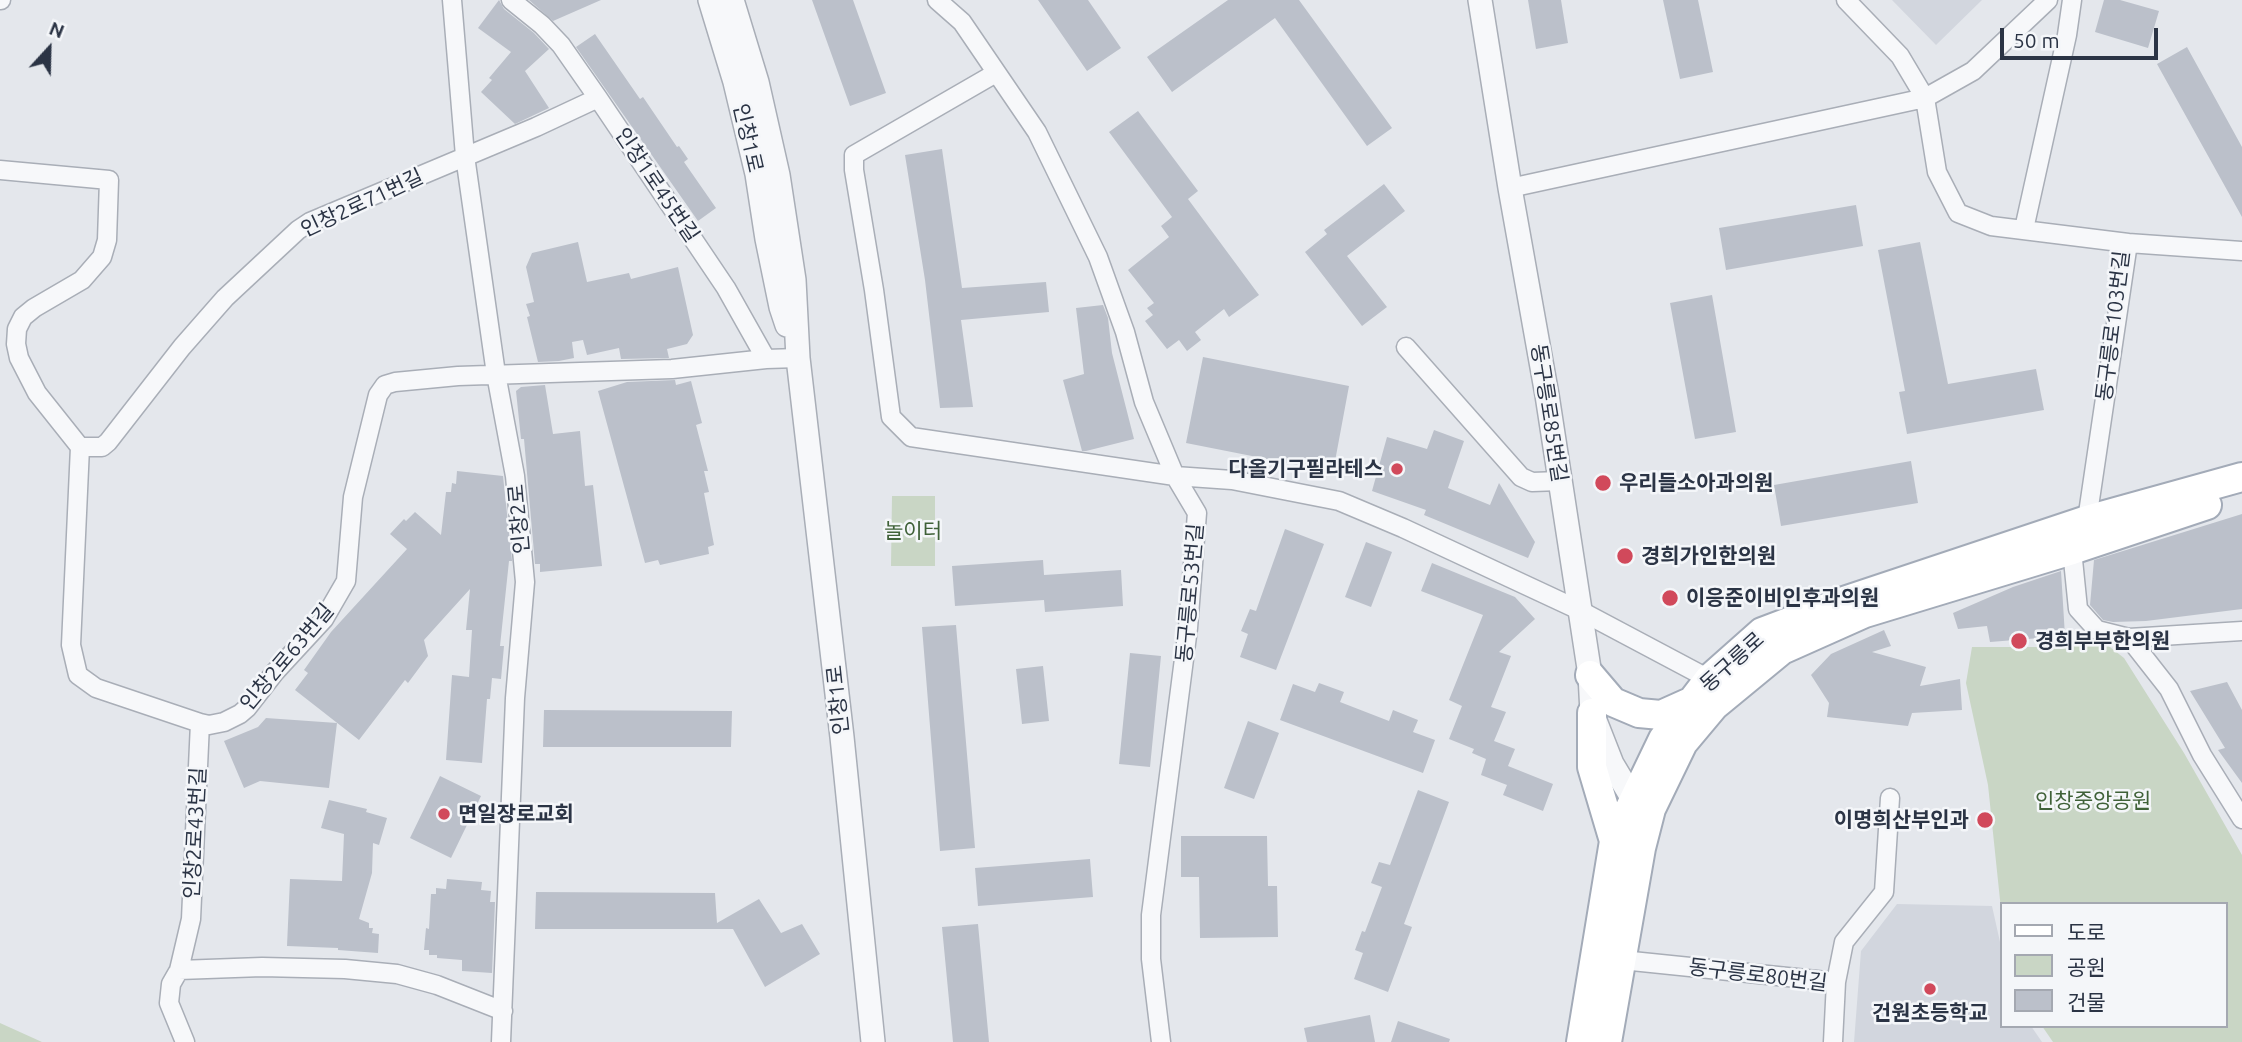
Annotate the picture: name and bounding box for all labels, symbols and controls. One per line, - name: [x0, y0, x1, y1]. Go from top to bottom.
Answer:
- north arrow: [14, 14, 84, 84]
- scale bar: [2004, 14, 2162, 58]
- text: N: [46, 17, 68, 42]
- text: 50 m: [2013, 28, 2060, 52]
- street label: 인창1로: [728, 101, 768, 175]
- street label: 인창1로45번길: [610, 123, 704, 247]
- street label: 인창2로71번길: [297, 164, 427, 242]
- street label: 동구릉로103번길: [2091, 249, 2135, 403]
- street label: 동구릉로85번길: [1526, 342, 1572, 484]
- place label: 다올기구필라테스: [1228, 456, 1383, 482]
- marker: 다올기구필라테스: [1389, 461, 1405, 477]
- place label: 우리들소아과의원: [1619, 470, 1774, 496]
- marker: 우리들소아과의원: [1593, 473, 1613, 493]
- street label: 인창2로: [503, 483, 535, 555]
- park label: 놀이터: [884, 518, 942, 544]
- street label: 동구릉로53번길: [1171, 522, 1209, 664]
- place label: 경희가인한의원: [1641, 543, 1776, 569]
- marker: 경희가인한의원: [1615, 546, 1635, 566]
- place label: 이응준이비인후과의원: [1686, 585, 1879, 611]
- marker: 이응준이비인후과의원: [1660, 588, 1680, 608]
- street label: 인창2로63번길: [235, 598, 339, 716]
- street label: 동구릉로: [1695, 627, 1769, 697]
- place label: 경희부부한의원: [2035, 628, 2170, 654]
- marker: 경희부부한의원: [2009, 631, 2029, 651]
- street label: 인창1로: [822, 664, 854, 736]
- street label: 인창2로43번길: [179, 766, 211, 900]
- park label: 인창중앙공원: [2035, 788, 2151, 814]
- place label: 면일장로교회: [458, 801, 574, 827]
- marker: 면일장로교회: [436, 806, 452, 822]
- place label: 이명희산부인과: [1834, 807, 1969, 833]
- marker: 이명희산부인과: [1975, 810, 1995, 830]
- legend: [2000, 902, 2228, 1028]
- text: 도로: [2067, 920, 2106, 944]
- street label: 동구릉로80번길: [1687, 954, 1829, 996]
- text: 공원: [2067, 955, 2106, 979]
- marker: 건원초등학교: [1922, 981, 1938, 997]
- text: 건물: [2067, 990, 2106, 1014]
- place label: 건원초등학교: [1872, 1000, 1988, 1026]

